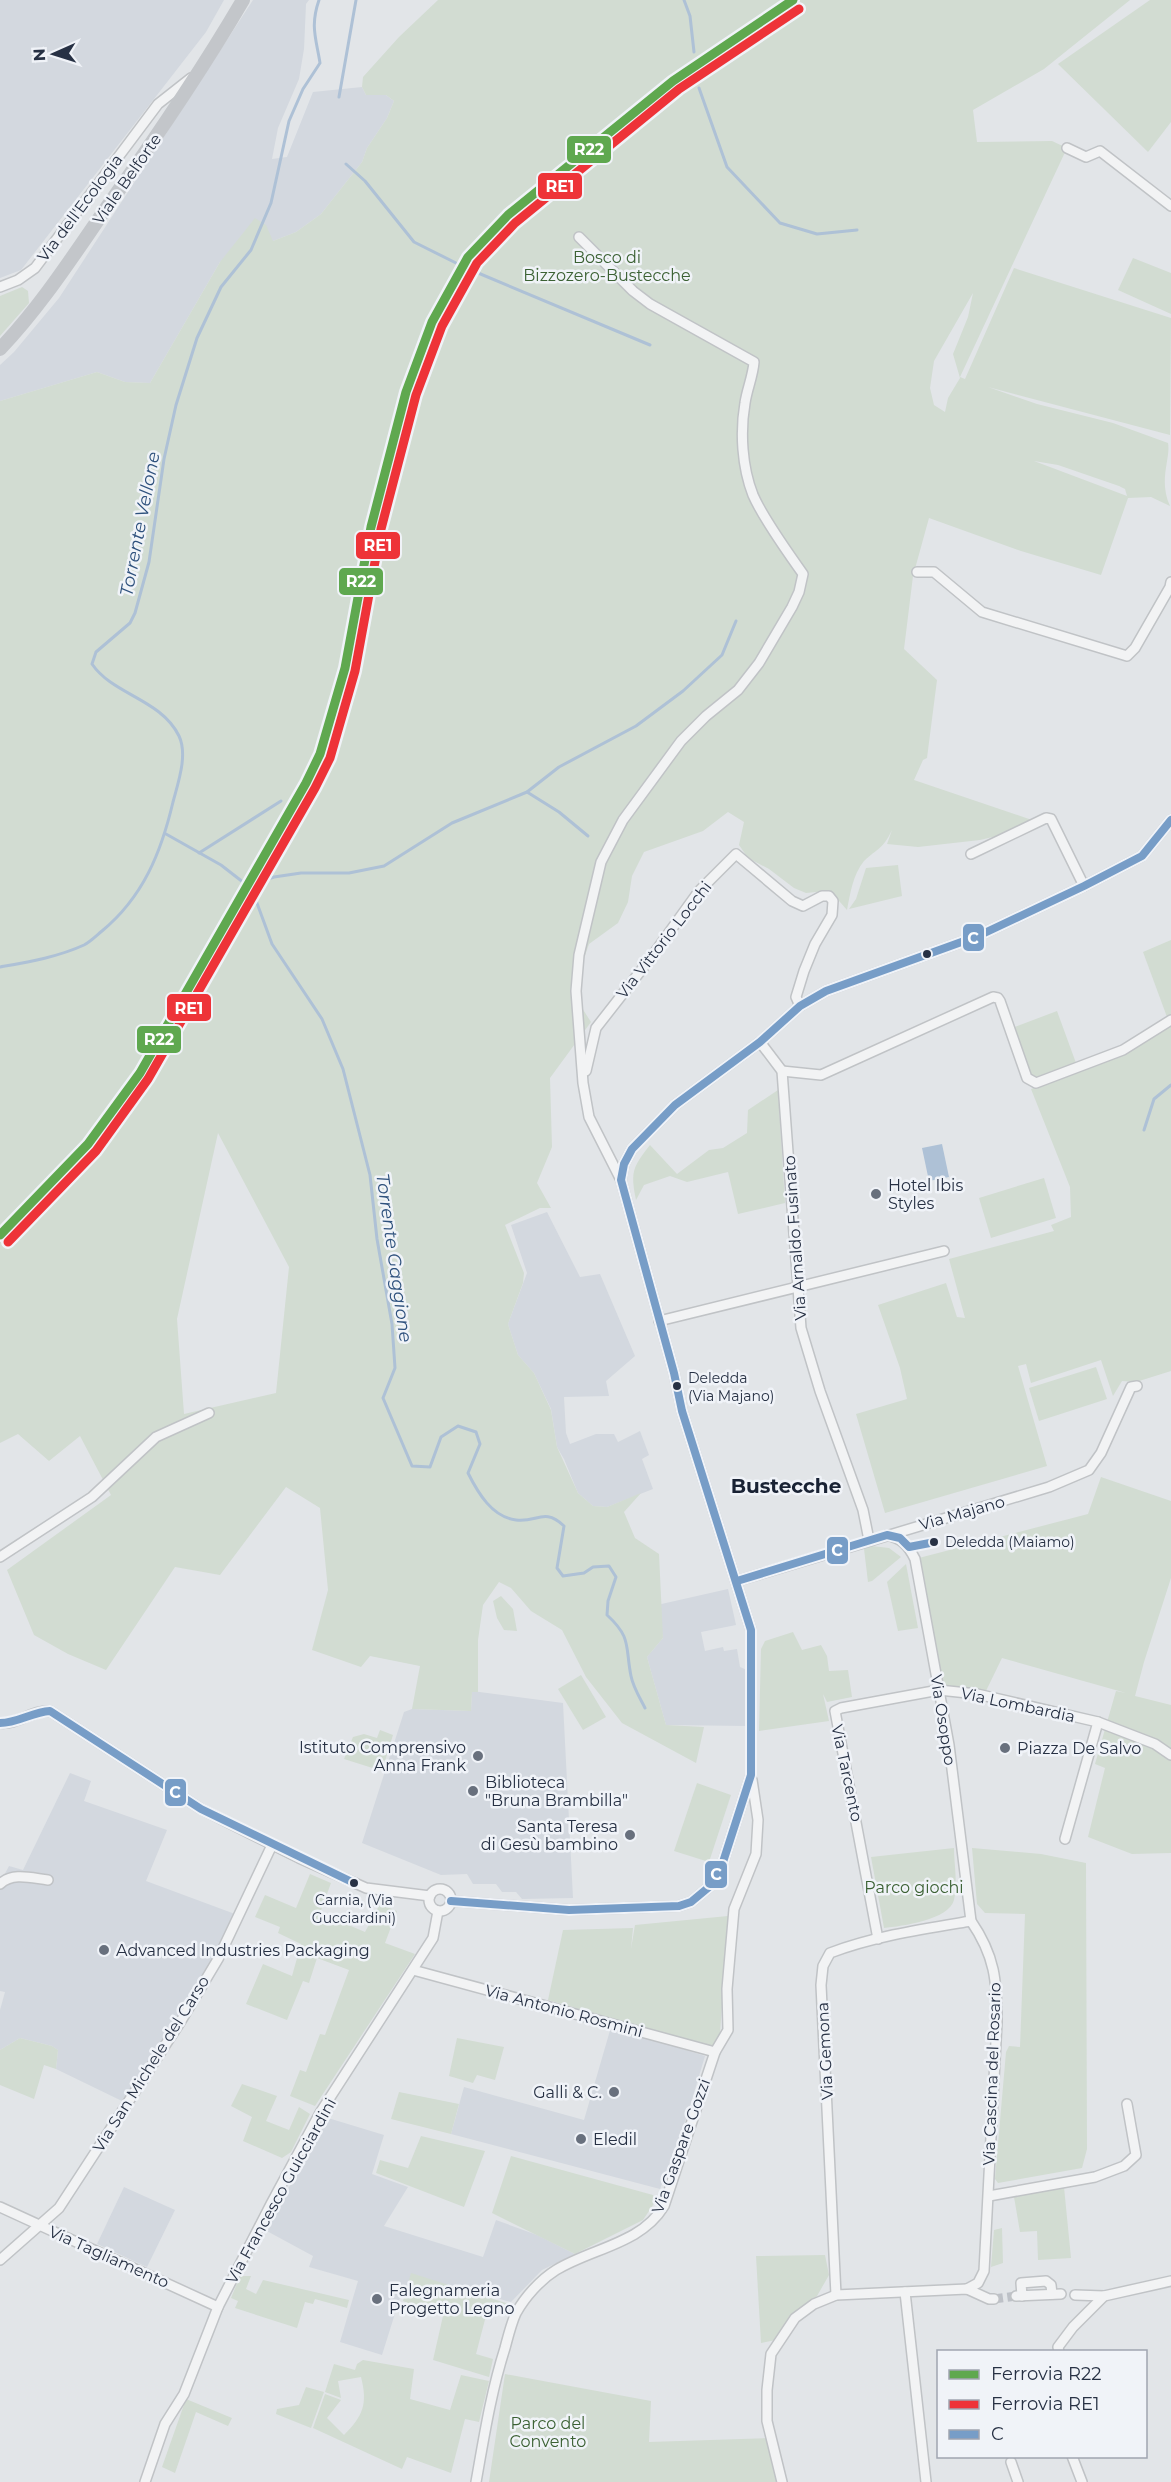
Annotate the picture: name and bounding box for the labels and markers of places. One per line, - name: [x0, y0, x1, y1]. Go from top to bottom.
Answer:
- unlabelled marker: [921, 948, 933, 960]
- place label: Hotel Ibis Styles: [888, 1176, 963, 1213]
- marker: Hotel Ibis Styles: [869, 1187, 883, 1201]
- place label: Deledda (Via Majano): [688, 1369, 774, 1405]
- marker: Deledda (Via Majano): [671, 1380, 683, 1392]
- place label: Deledda (Maiamo): [945, 1533, 1075, 1551]
- marker: Deledda (Maiamo): [928, 1536, 940, 1548]
- place label: Istituto Comprensivo Anna Frank: [299, 1738, 466, 1775]
- place label: Piazza De Salvo: [1017, 1739, 1141, 1758]
- marker: Piazza De Salvo: [998, 1741, 1012, 1755]
- marker: Istituto Comprensivo Anna Frank: [471, 1749, 485, 1763]
- place label: Biblioteca "Bruna Brambilla": [485, 1773, 628, 1810]
- marker: Biblioteca "Bruna Brambilla": [466, 1784, 480, 1798]
- place label: Santa Teresa di Gesù bambino: [481, 1817, 618, 1854]
- marker: Santa Teresa di Gesù bambino: [623, 1828, 637, 1842]
- marker: Carnia, (Via Gucciardini): [348, 1877, 360, 1889]
- place label: Carnia, (Via Gucciardini): [312, 1891, 396, 1927]
- place label: Advanced Industries Packaging: [116, 1941, 370, 1960]
- marker: Advanced Industries Packaging: [97, 1943, 111, 1957]
- place label: Galli & C.: [533, 2083, 602, 2102]
- marker: Galli & C.: [607, 2085, 621, 2099]
- place label: Eledil: [593, 2130, 637, 2149]
- marker: Eledil: [574, 2132, 588, 2146]
- place label: Falegnameria Progetto Legno: [389, 2281, 514, 2318]
- marker: Falegnameria Progetto Legno: [370, 2292, 384, 2306]

